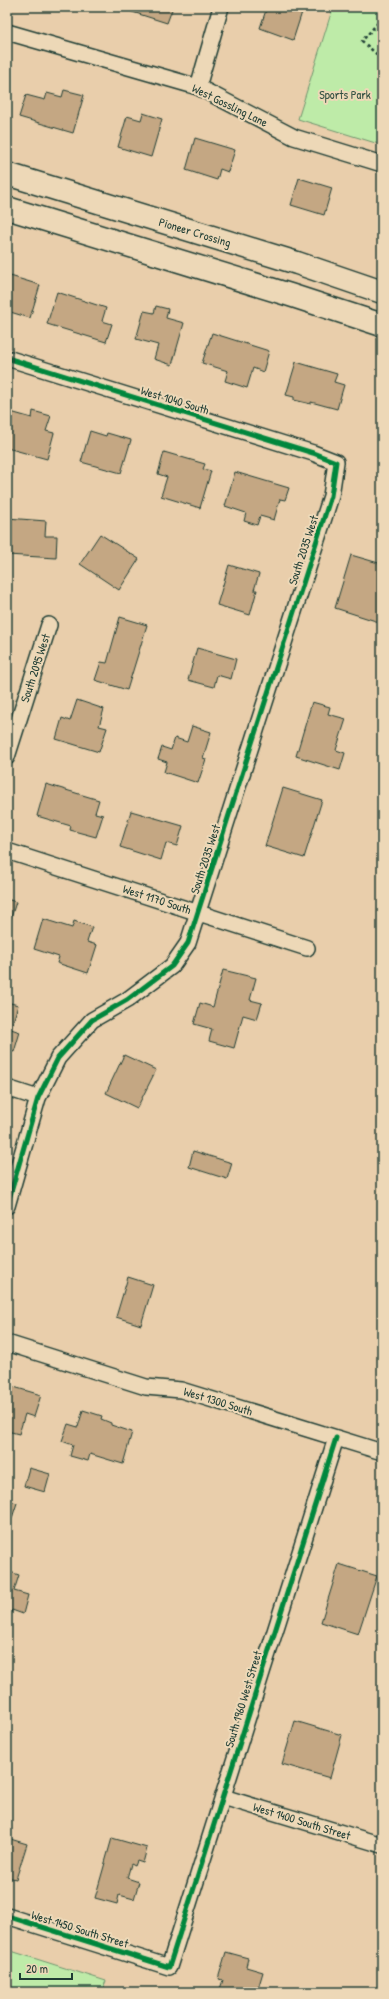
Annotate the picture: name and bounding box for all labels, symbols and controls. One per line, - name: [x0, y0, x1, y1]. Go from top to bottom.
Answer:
- street label: West Gossling Lane: [189, 79, 271, 131]
- park label: Sports Park: [319, 86, 371, 103]
- street label: Pioneer Crossing: [157, 213, 233, 251]
- street label: West 1040 South: [139, 382, 211, 418]
- street label: South 2035 West: [284, 512, 323, 587]
- street label: South 2095 West: [16, 631, 54, 705]
- street label: South 2035 West: [186, 821, 225, 896]
- street label: West 1170 South: [121, 880, 193, 918]
- street label: West 1300 South: [181, 1382, 255, 1420]
- street label: South 1960 West Street: [220, 1648, 266, 1749]
- street label: West 1400 South Street: [251, 1798, 354, 1844]
- street label: West 1450 South Street: [29, 1906, 131, 1952]
- scale bar: [20, 1955, 72, 1981]
- text: 20 m: [26, 1960, 48, 1977]

